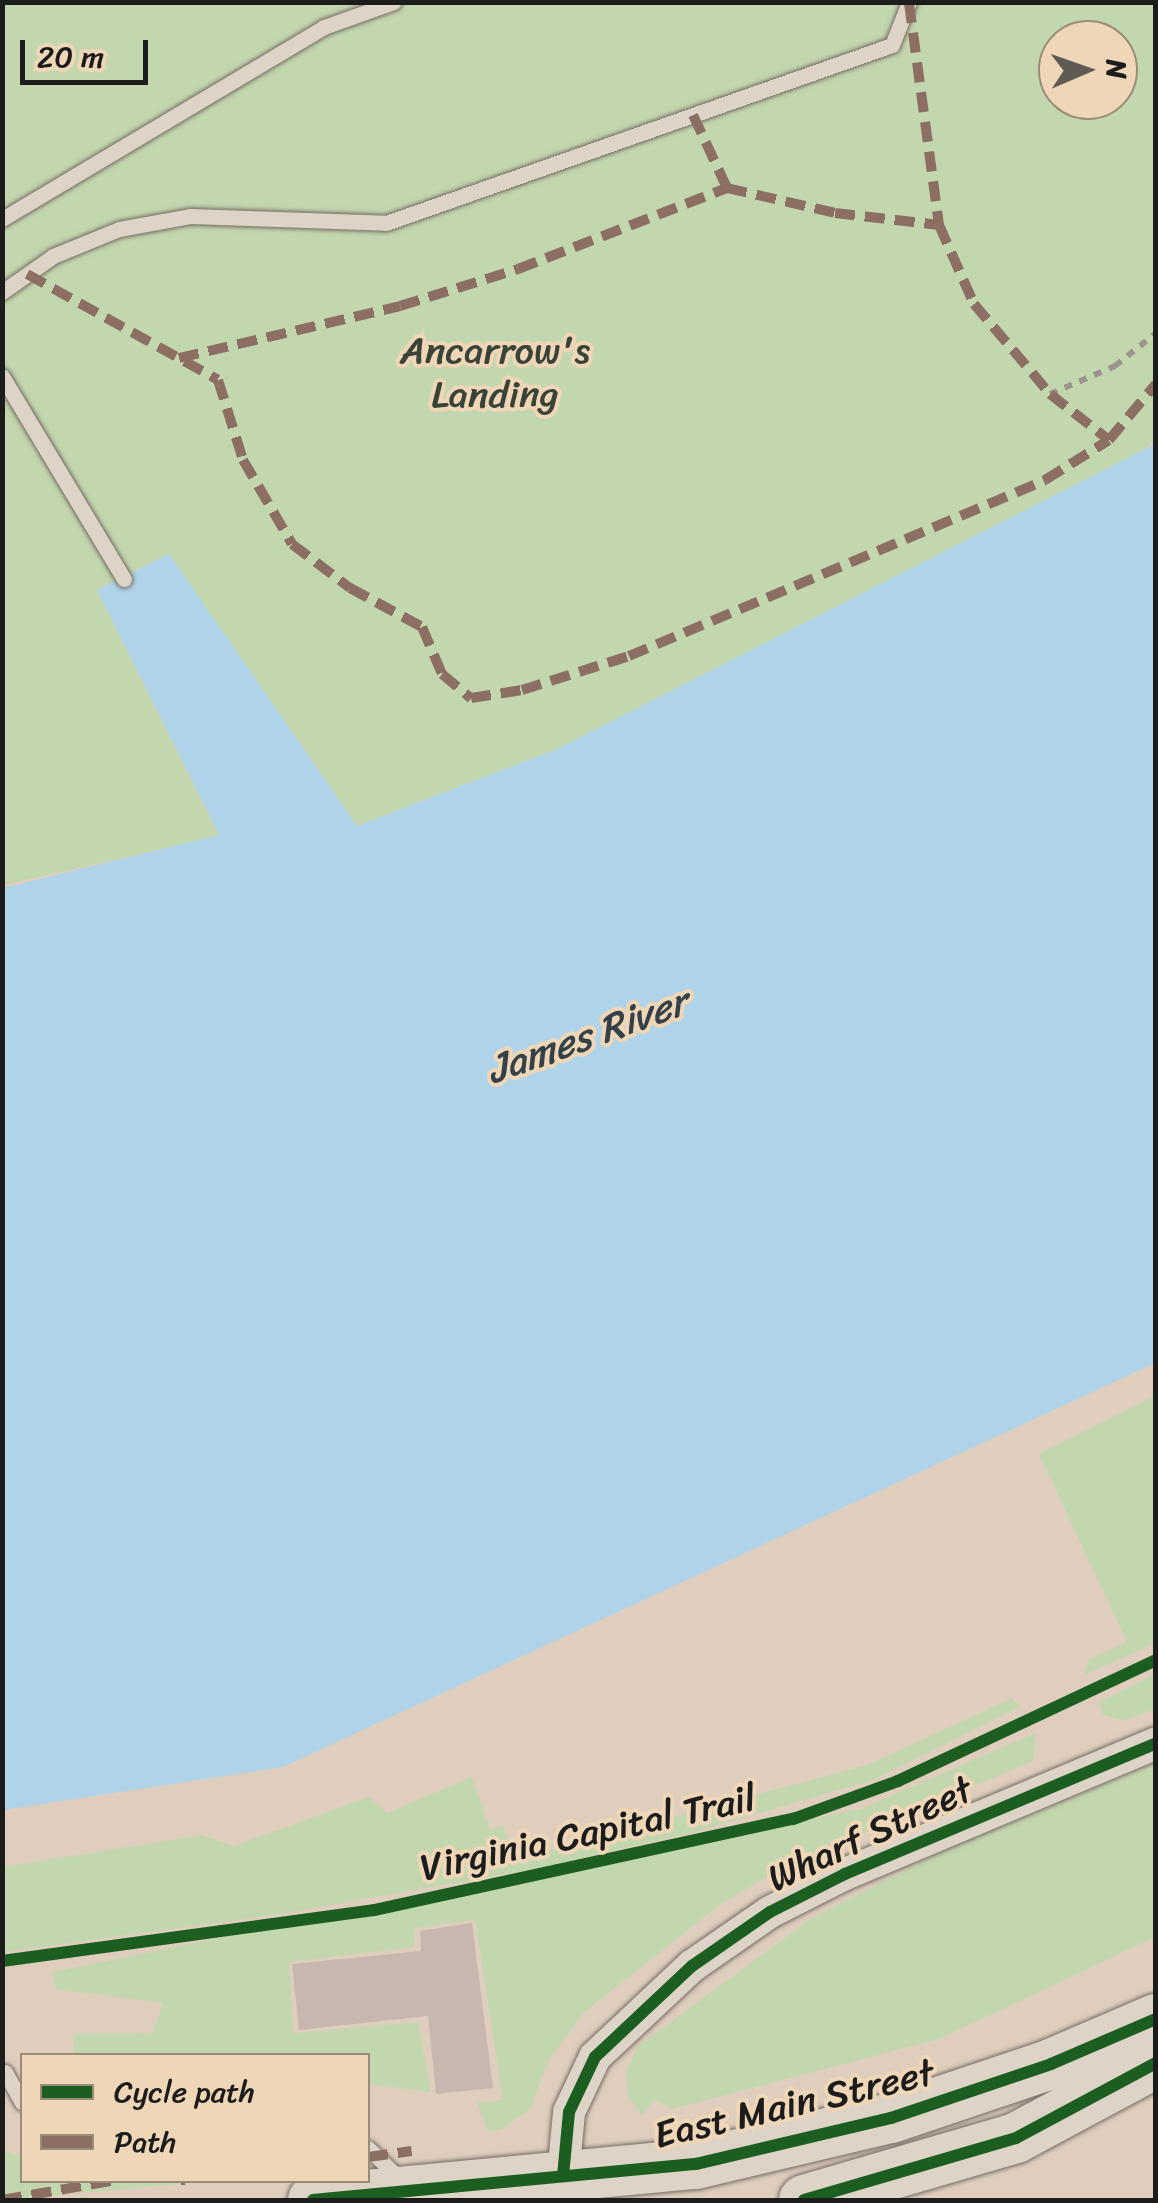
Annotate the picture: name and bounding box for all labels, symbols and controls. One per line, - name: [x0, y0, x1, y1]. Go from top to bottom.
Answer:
- scale bar: [25, 20, 152, 82]
- north arrow: [1038, 20, 1138, 120]
- text: 20 m: [37, 30, 104, 84]
- text: N: [1092, 58, 1141, 80]
- park label: Ancarrow's Landing: [400, 328, 590, 418]
- water label: James River: [480, 978, 694, 1094]
- street label: Wharf Street: [760, 1767, 980, 1901]
- street label: Virginia Capital Trail: [416, 1775, 760, 1891]
- street label: East Main Street: [650, 2050, 938, 2158]
- legend: [20, 2053, 370, 2183]
- text: Cycle path: [114, 2065, 255, 2119]
- text: Path: [114, 2115, 176, 2169]

